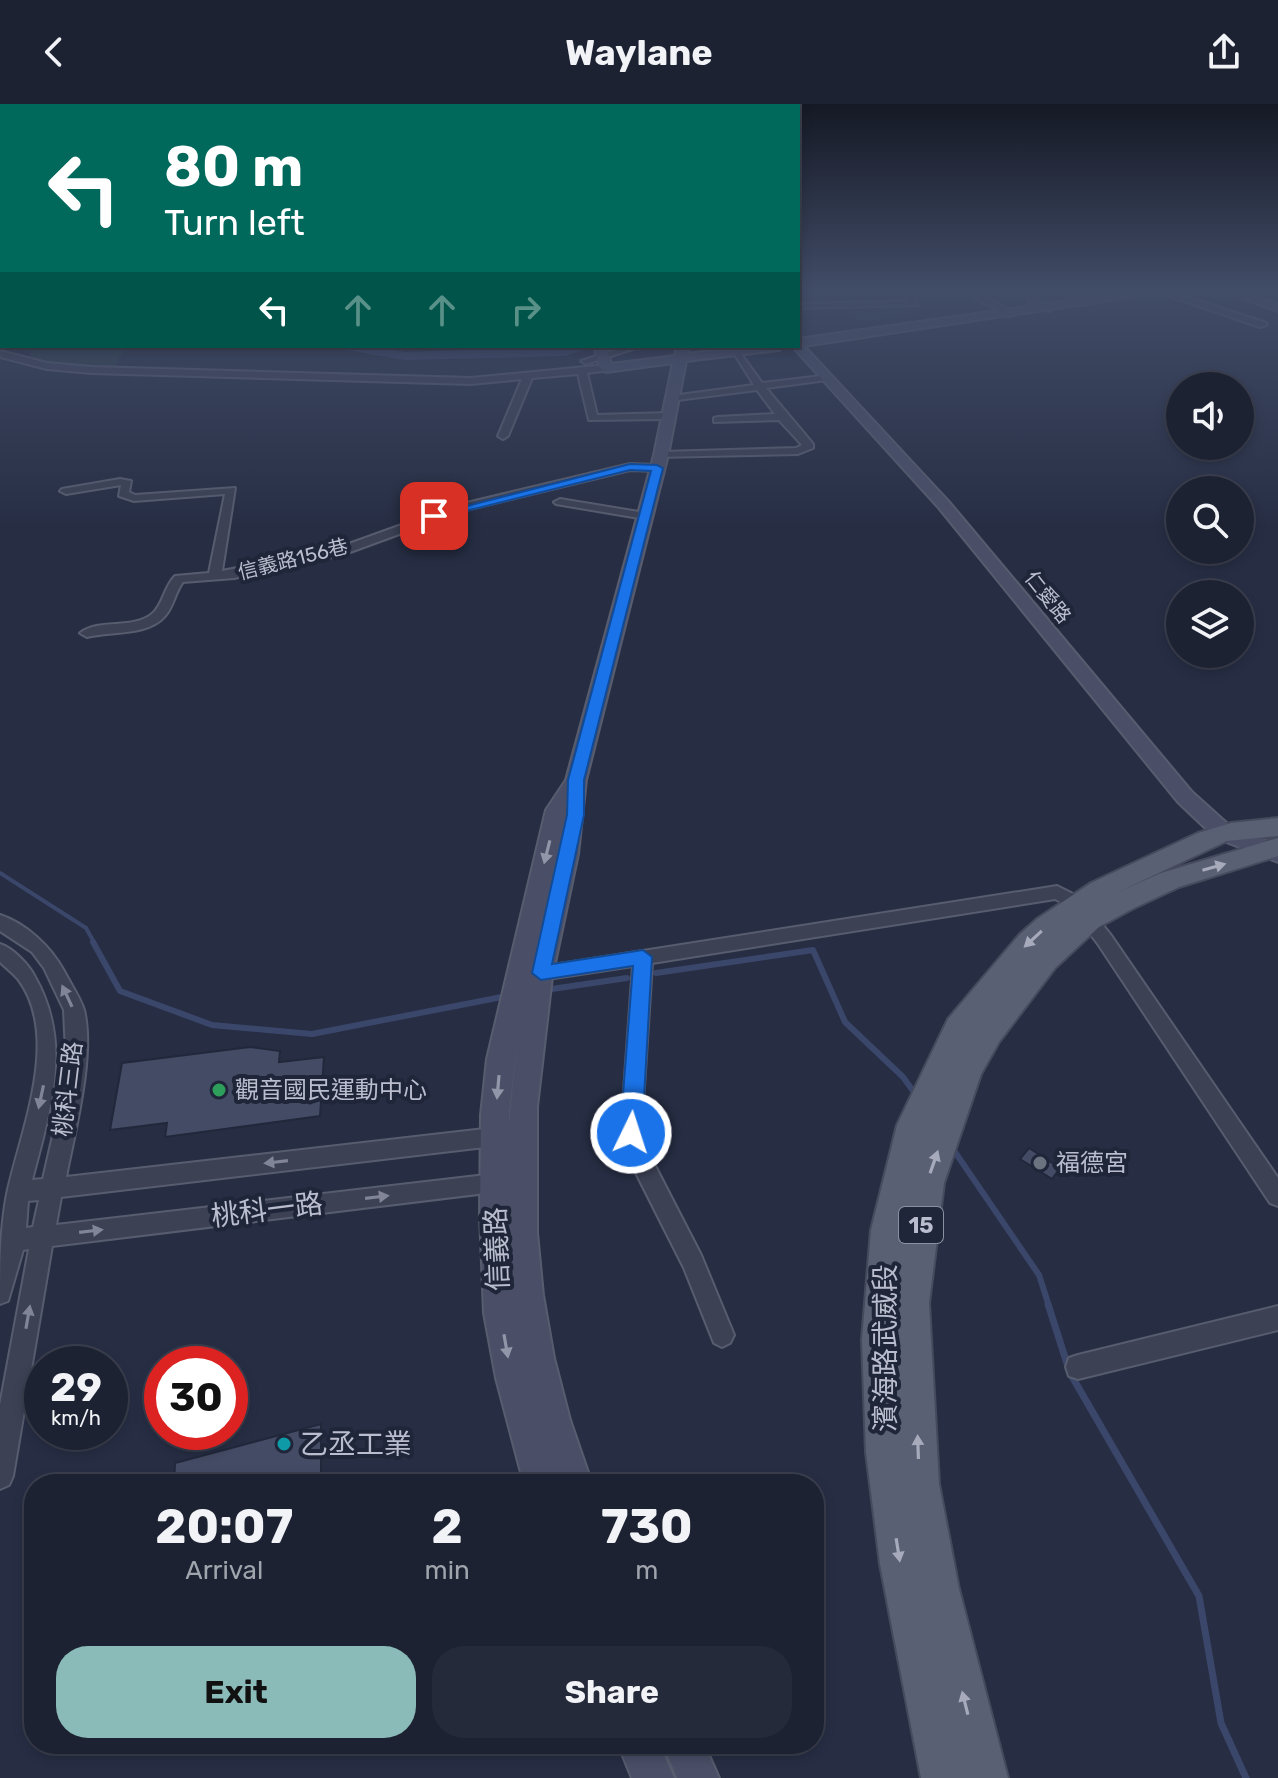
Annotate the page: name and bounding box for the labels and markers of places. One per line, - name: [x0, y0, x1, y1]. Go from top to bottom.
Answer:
- pin: [400, 482, 468, 550]
- place label: 觀音國民運動中心: [235, 1076, 427, 1104]
- marker: 觀音國民運動中心: [210, 1081, 228, 1099]
- place label: 福德宮: [1056, 1149, 1128, 1177]
- marker: 福德宮: [1031, 1154, 1049, 1172]
- place label: 乙丞工業: [300, 1428, 412, 1461]
- marker: 乙丞工業: [275, 1435, 293, 1453]

